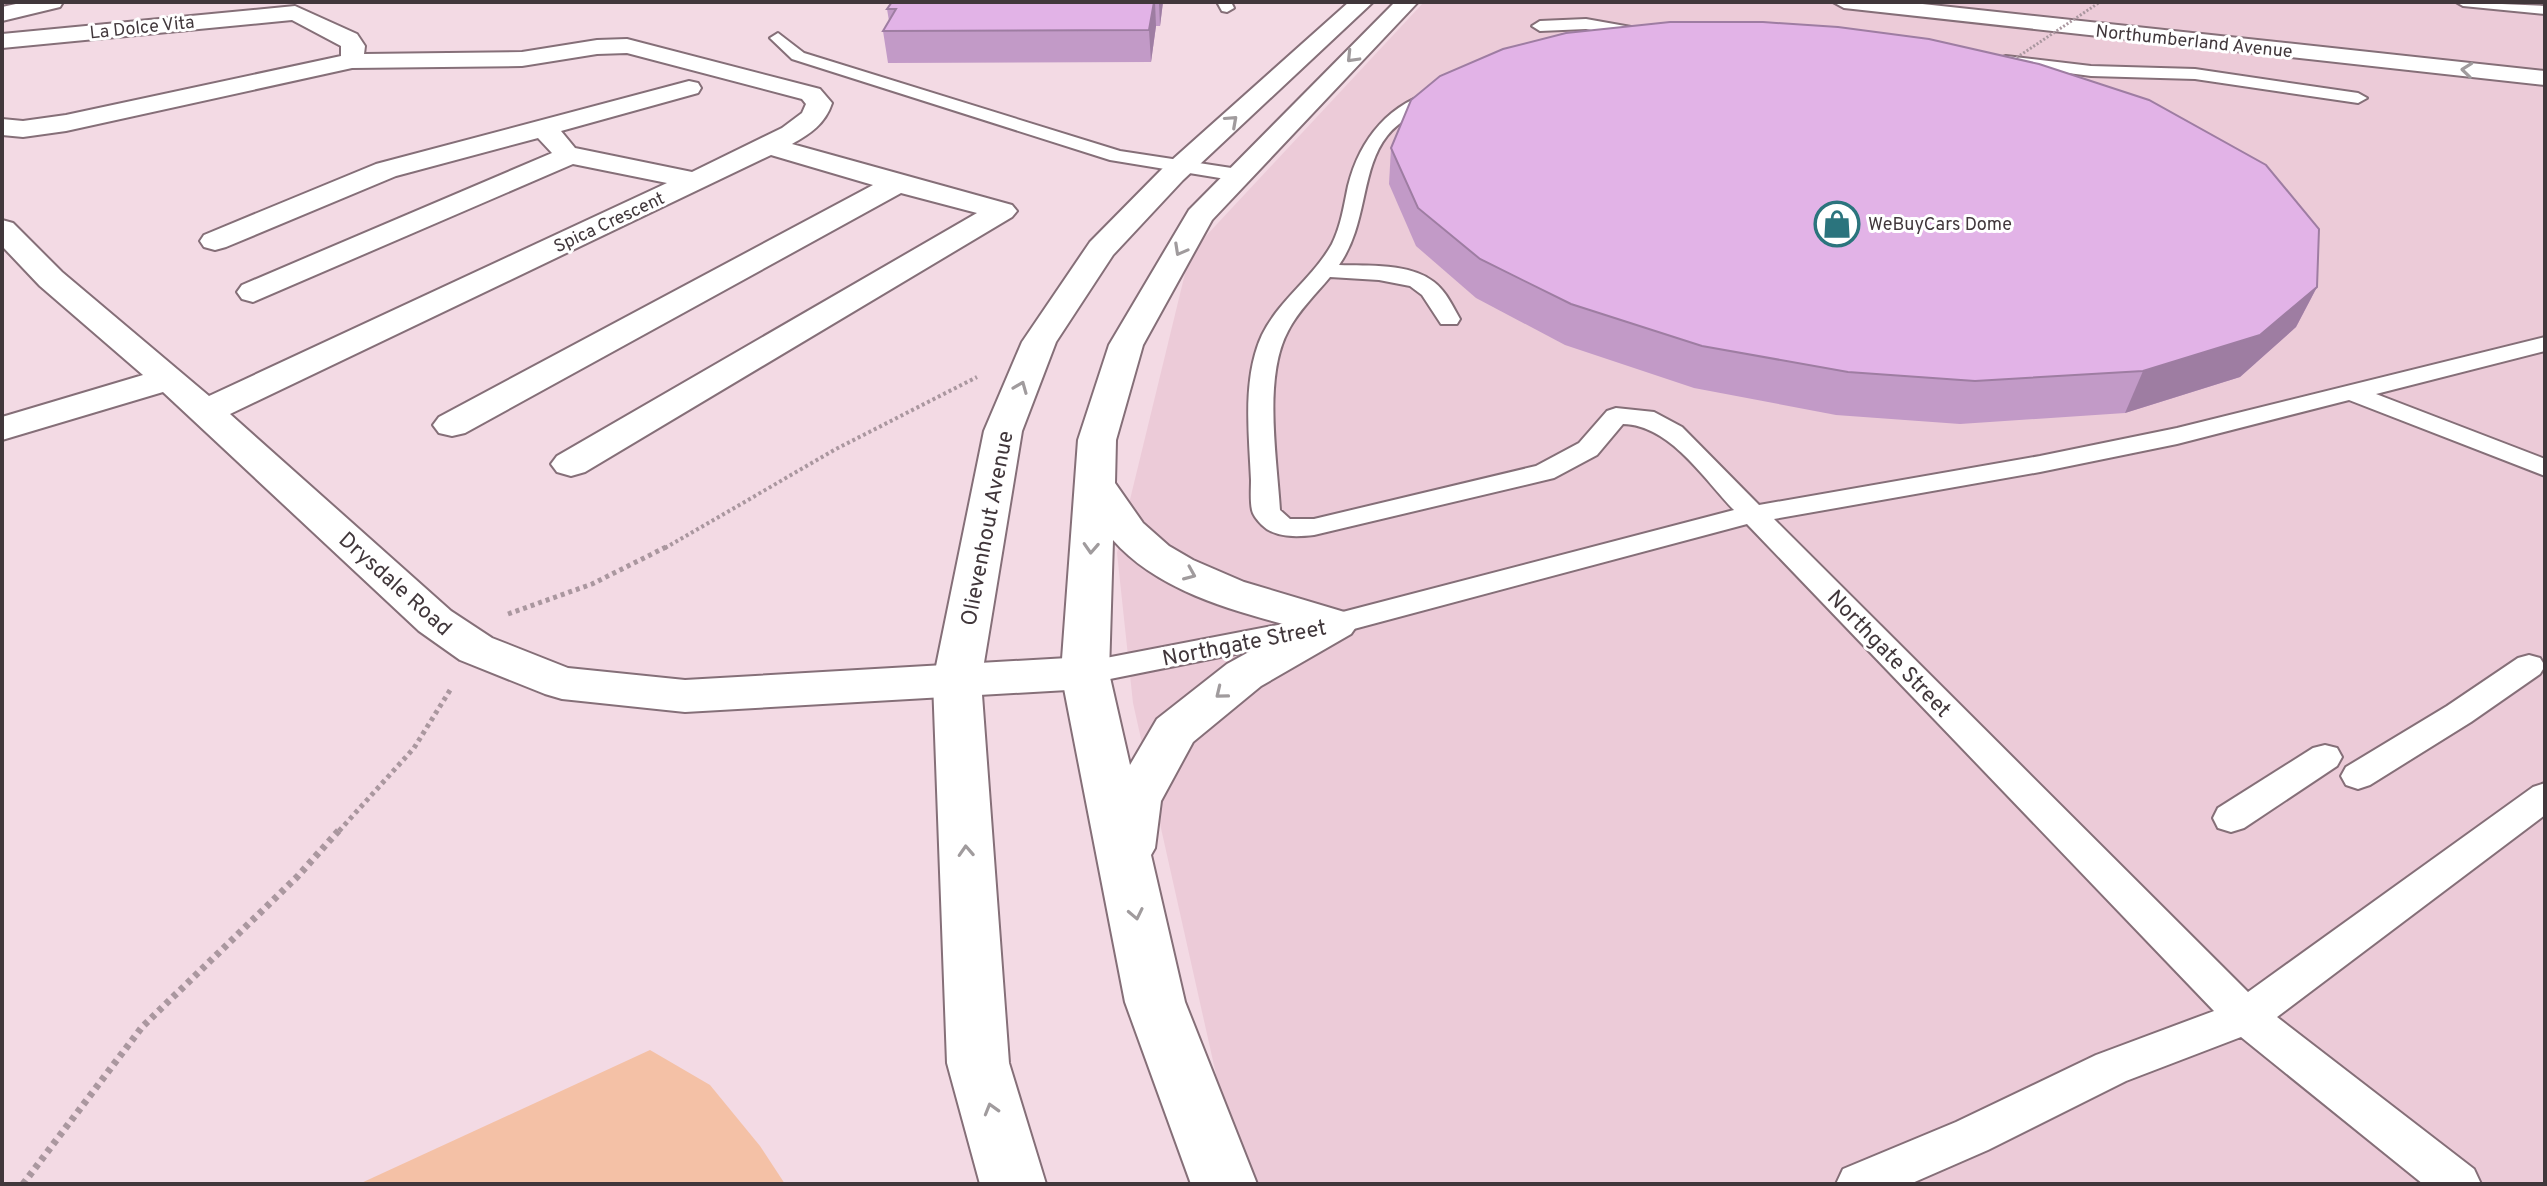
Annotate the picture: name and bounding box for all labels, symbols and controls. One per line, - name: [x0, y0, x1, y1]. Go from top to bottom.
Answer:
- street label: La Dolce Vita: [89, 12, 196, 45]
- street label: Northumberland Avenue: [2094, 21, 2293, 64]
- one-way arrow: [1347, 48, 1361, 62]
- one-way arrow: [2461, 61, 2474, 78]
- one-way arrow: [1223, 115, 1237, 130]
- street label: Spica Crescent: [551, 188, 669, 259]
- shop icon: WeBuyCars Dome: [1813, 200, 1861, 248]
- place label: WeBuyCars Dome: [1868, 214, 2012, 237]
- one-way arrow: [1174, 242, 1189, 256]
- one-way arrow: [1011, 381, 1028, 395]
- street label: Olievenhout Avenue: [956, 429, 1021, 628]
- street label: Drysdale Road: [332, 527, 456, 643]
- one-way arrow: [1083, 542, 1100, 555]
- one-way arrow: [1182, 565, 1196, 581]
- street label: Northgate Street: [1821, 585, 1956, 724]
- street label: Northgate Street: [1160, 615, 1329, 674]
- one-way arrow: [1216, 683, 1230, 698]
- one-way arrow: [958, 844, 975, 857]
- one-way arrow: [1127, 907, 1144, 921]
- one-way arrow: [984, 1102, 1001, 1116]

